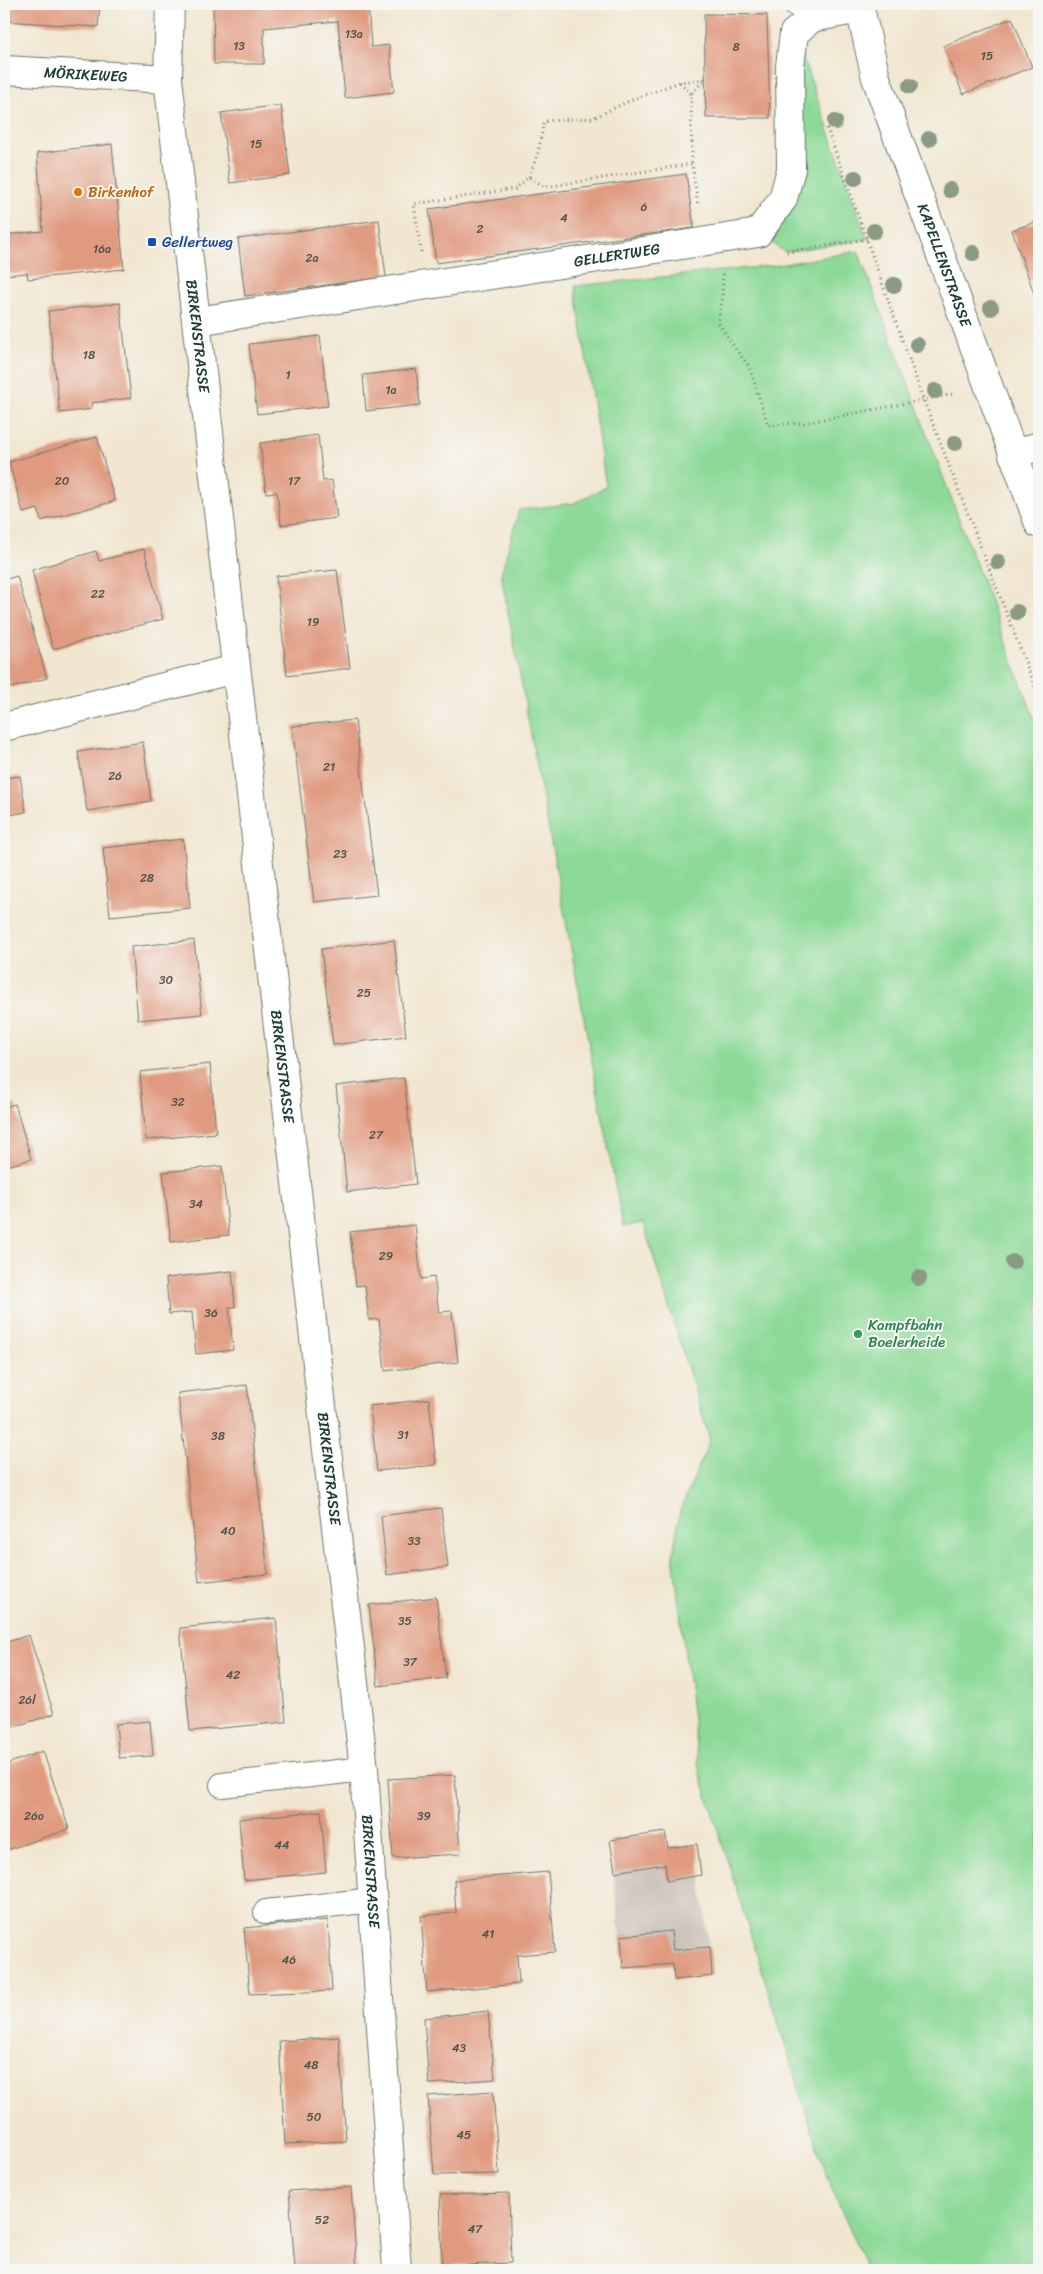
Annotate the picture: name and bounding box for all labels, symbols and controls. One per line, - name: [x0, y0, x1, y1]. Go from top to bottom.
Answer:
- house number: 13a: [345, 23, 363, 45]
- house number: 13: [233, 35, 245, 57]
- house number: 8: [732, 36, 740, 58]
- house number: 15: [981, 45, 993, 67]
- street label: MÖRIKEWEG: [43, 59, 128, 90]
- house number: 15: [250, 133, 262, 155]
- place label: Birkenhof: [88, 179, 155, 205]
- marker: Birkenhof: [72, 186, 84, 198]
- house number: 6: [641, 196, 648, 218]
- street label: KAPELLENSTRASSE: [910, 199, 979, 332]
- house number: 4: [560, 207, 568, 229]
- house number: 2: [477, 218, 484, 240]
- place label: Gellertweg: [162, 229, 233, 255]
- street label: GELLERTWEG: [572, 235, 662, 275]
- marker: Gellertweg: [146, 236, 158, 248]
- house number: 16a: [93, 238, 111, 260]
- house number: 2a: [306, 247, 318, 269]
- street label: BIRKENSTRASSE: [178, 278, 217, 396]
- house number: 18: [83, 344, 95, 366]
- house number: 1: [285, 364, 291, 386]
- house number: 1a: [385, 379, 397, 401]
- house number: 20: [55, 470, 70, 492]
- house number: 17: [288, 470, 301, 492]
- house number: 22: [91, 583, 105, 605]
- house number: 19: [307, 611, 319, 633]
- house number: 21: [323, 756, 335, 778]
- house number: 26: [108, 765, 122, 787]
- house number: 23: [333, 843, 347, 865]
- house number: 28: [140, 867, 154, 889]
- house number: 30: [159, 969, 173, 991]
- house number: 25: [357, 982, 371, 1004]
- street label: BIRKENSTRASSE: [263, 1008, 302, 1126]
- house number: 32: [171, 1091, 185, 1113]
- house number: 27: [369, 1124, 384, 1146]
- house number: 34: [189, 1193, 204, 1215]
- house number: 29: [379, 1245, 393, 1267]
- house number: 36: [204, 1302, 218, 1324]
- place label: Kampfbahn Boelerheide: [868, 1312, 945, 1355]
- marker: Kampfbahn Boelerheide: [852, 1328, 864, 1340]
- street label: BIRKENSTRASSE: [310, 1411, 349, 1528]
- house number: 31: [397, 1424, 409, 1446]
- house number: 38: [211, 1425, 225, 1447]
- house number: 40: [220, 1520, 236, 1542]
- house number: 33: [407, 1530, 421, 1552]
- house number: 35: [398, 1610, 412, 1632]
- house number: 37: [403, 1651, 418, 1673]
- house number: 42: [226, 1664, 240, 1686]
- house number: 26l: [18, 1689, 36, 1711]
- house number: 26o: [24, 1805, 44, 1827]
- house number: 39: [417, 1805, 431, 1827]
- street label: BIRKENSTRASSE: [354, 1814, 388, 1931]
- house number: 44: [274, 1834, 290, 1856]
- house number: 41: [482, 1923, 494, 1945]
- house number: 46: [282, 1949, 296, 1971]
- house number: 43: [452, 2037, 466, 2059]
- house number: 48: [304, 2054, 318, 2076]
- house number: 50: [307, 2106, 322, 2128]
- house number: 45: [457, 2124, 471, 2146]
- house number: 52: [315, 2209, 329, 2231]
- house number: 47: [468, 2218, 483, 2240]

